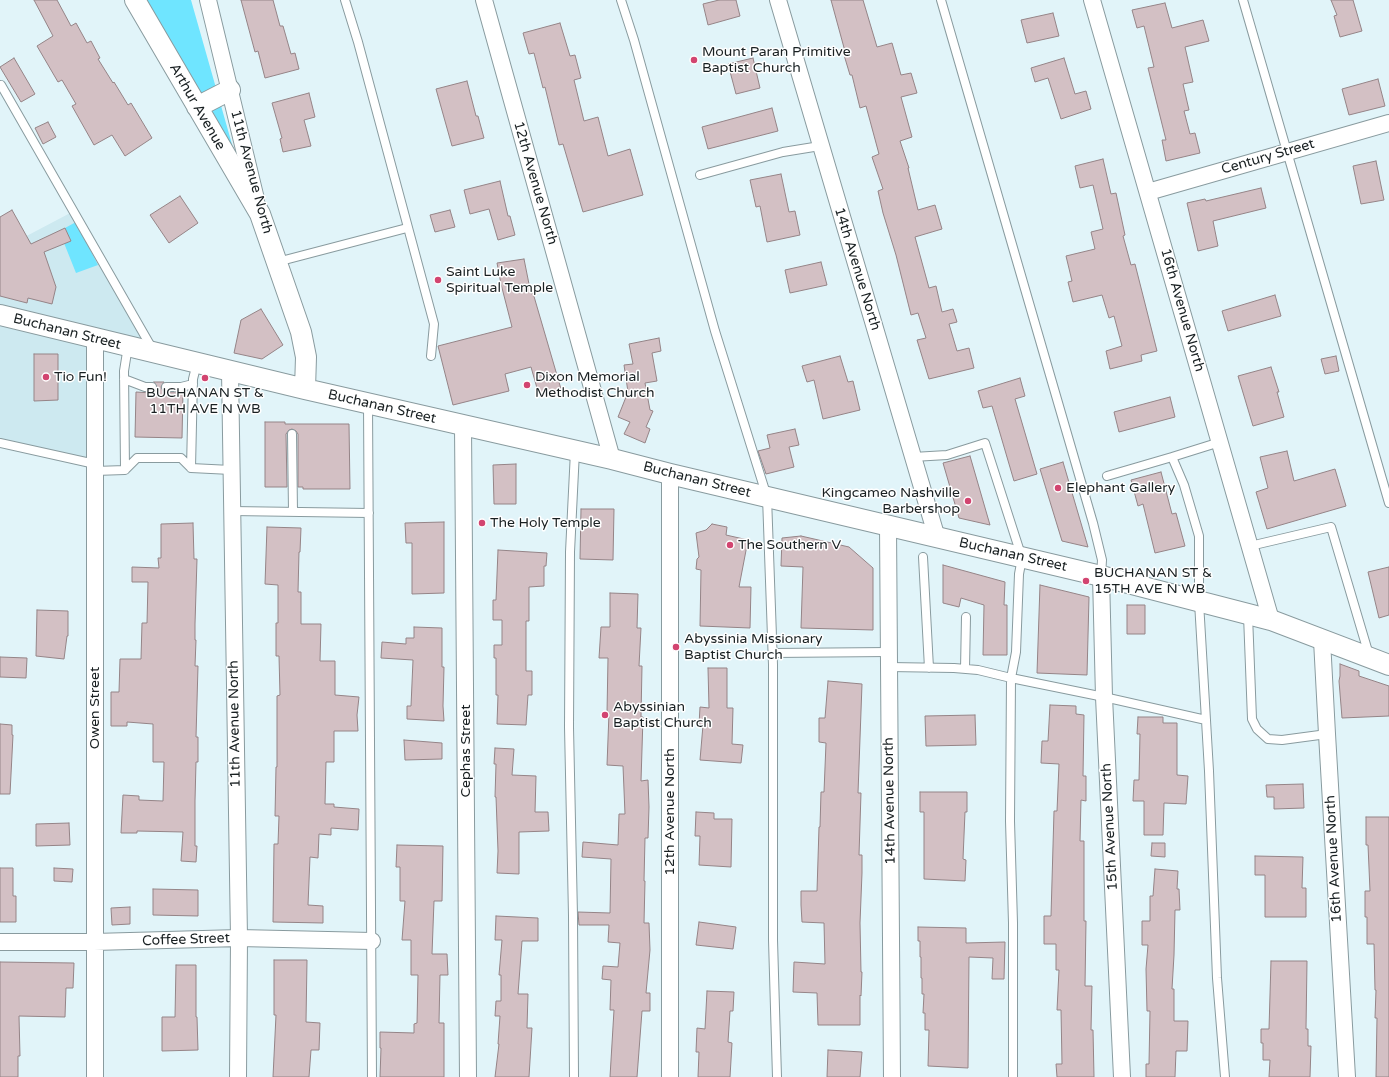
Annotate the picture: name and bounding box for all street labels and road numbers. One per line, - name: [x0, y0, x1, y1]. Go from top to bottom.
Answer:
- street label: Arthur Avenue: [165, 61, 229, 153]
- street label: 11th Avenue North: [226, 108, 276, 236]
- street label: 12th Avenue North: [509, 119, 561, 247]
- street label: Century Street: [1219, 136, 1317, 178]
- street label: 14th Avenue North: [830, 206, 884, 332]
- street label: 16th Avenue North: [1156, 246, 1208, 374]
- street label: Buchanan Street: [11, 310, 123, 354]
- street label: Buchanan Street: [326, 386, 438, 428]
- street label: Buchanan Street: [641, 458, 753, 502]
- street label: Buchanan Street: [957, 534, 1069, 576]
- street label: 11th Avenue North: [225, 660, 245, 788]
- street label: Owen Street: [87, 667, 103, 749]
- street label: Cephas Street: [458, 704, 474, 798]
- street label: 14th Avenue North: [880, 737, 900, 865]
- street label: 12th Avenue North: [662, 748, 678, 876]
- street label: 15th Avenue North: [1098, 763, 1122, 891]
- street label: 16th Avenue North: [1322, 795, 1346, 923]
- street label: Coffee Street: [142, 930, 230, 950]

